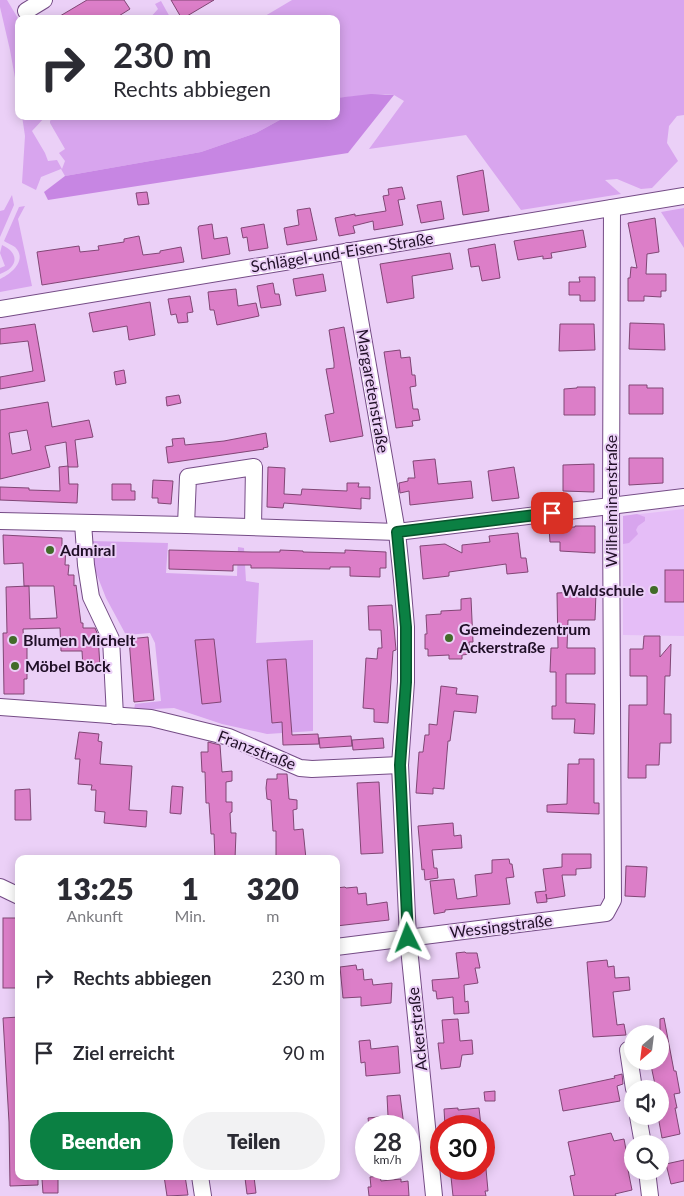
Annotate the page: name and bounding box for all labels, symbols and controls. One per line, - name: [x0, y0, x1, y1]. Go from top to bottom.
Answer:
- text: 230 m: [113, 33, 212, 75]
- icon: right: [30, 35, 95, 100]
- text: Rechts abbiegen: [113, 75, 271, 102]
- street label: Schlägel-und-Eisen-Straße: [249, 228, 435, 275]
- street label: Margaretenstraße: [353, 327, 394, 454]
- street label: Wilhelminenstraße: [601, 435, 620, 567]
- pin: [531, 492, 573, 534]
- icon: arrive: [538, 499, 566, 527]
- place label: Admiral: [59, 540, 115, 559]
- marker: Admiral: [44, 544, 56, 556]
- place label: Waldschule: [562, 580, 644, 599]
- marker: Waldschule: [648, 584, 660, 596]
- place label: Gemeindezentrum Ackerstraße: [458, 619, 591, 656]
- place label: Blumen Michelt: [23, 630, 136, 649]
- marker: Gemeindezentrum Ackerstraße: [443, 632, 455, 644]
- marker: Blumen Michelt: [7, 634, 19, 646]
- place label: Möbel Böck: [25, 656, 111, 675]
- marker: Möbel Böck: [9, 660, 21, 672]
- street label: Franzstraße: [215, 726, 299, 773]
- text: 13:25: [56, 870, 134, 906]
- text: 1: [181, 870, 199, 906]
- text: 320: [247, 870, 299, 906]
- text: Ankunft: [67, 906, 123, 925]
- text: Min.: [175, 906, 206, 925]
- text: m: [266, 906, 279, 925]
- street label: Wessingstraße: [449, 910, 553, 941]
- position arrow: [381, 911, 433, 963]
- icon: right: [30, 964, 58, 992]
- text: Rechts abbiegen: [73, 966, 211, 989]
- text: 230 m: [271, 966, 325, 989]
- street label: Ackerstraße: [403, 986, 430, 1072]
- north arrow: [624, 1025, 669, 1070]
- map controls: [624, 1025, 669, 1180]
- icon: arrive: [30, 1039, 58, 1067]
- text: Ziel erreicht: [73, 1041, 175, 1064]
- text: 90 m: [282, 1041, 325, 1064]
- button: sound: [624, 1080, 669, 1125]
- button: Beenden: [30, 1112, 173, 1170]
- button: Teilen: [183, 1112, 325, 1170]
- speed limit sign: 30: [430, 1115, 495, 1180]
- text: 28: [373, 1126, 402, 1156]
- button: search: [624, 1135, 669, 1180]
- text: km/h: [373, 1152, 402, 1167]

